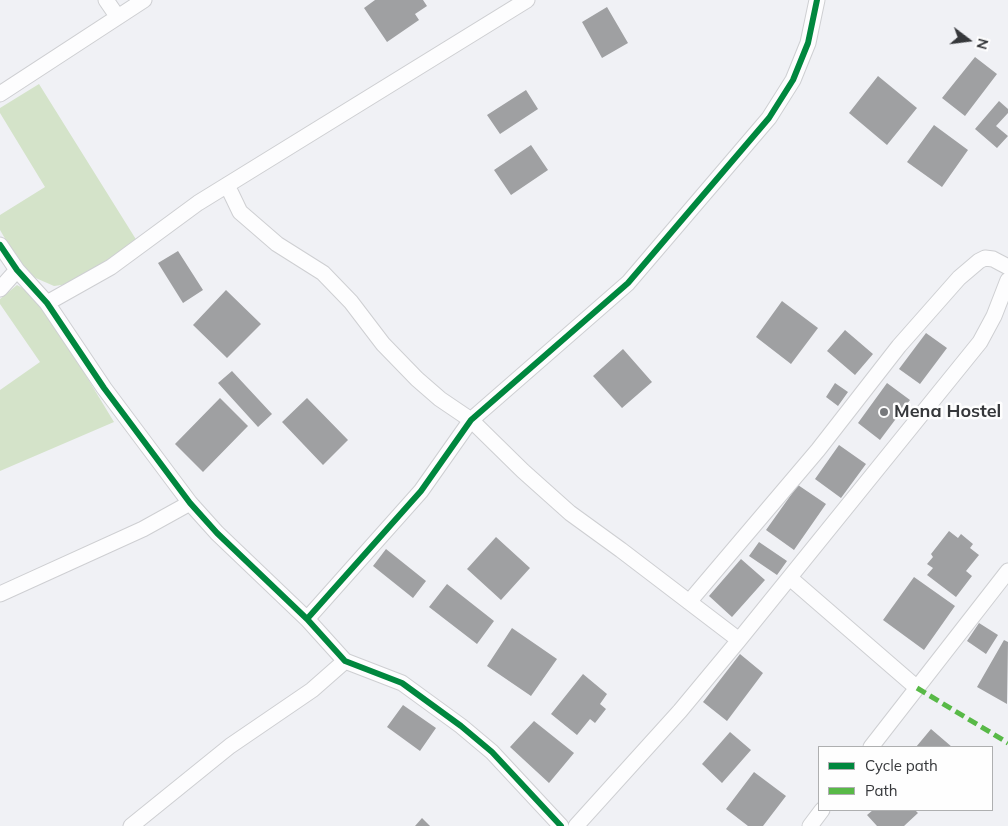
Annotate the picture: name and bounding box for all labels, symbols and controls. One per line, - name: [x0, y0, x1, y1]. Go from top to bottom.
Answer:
- north arrow: [943, 15, 993, 65]
- text: N: [972, 36, 993, 51]
- place label: Mena Hostel: [894, 401, 1001, 423]
- marker: Mena Hostel: [878, 406, 890, 418]
- legend: [818, 746, 993, 811]
- text: Cycle path: [865, 756, 938, 775]
- text: Path: [865, 781, 897, 800]

